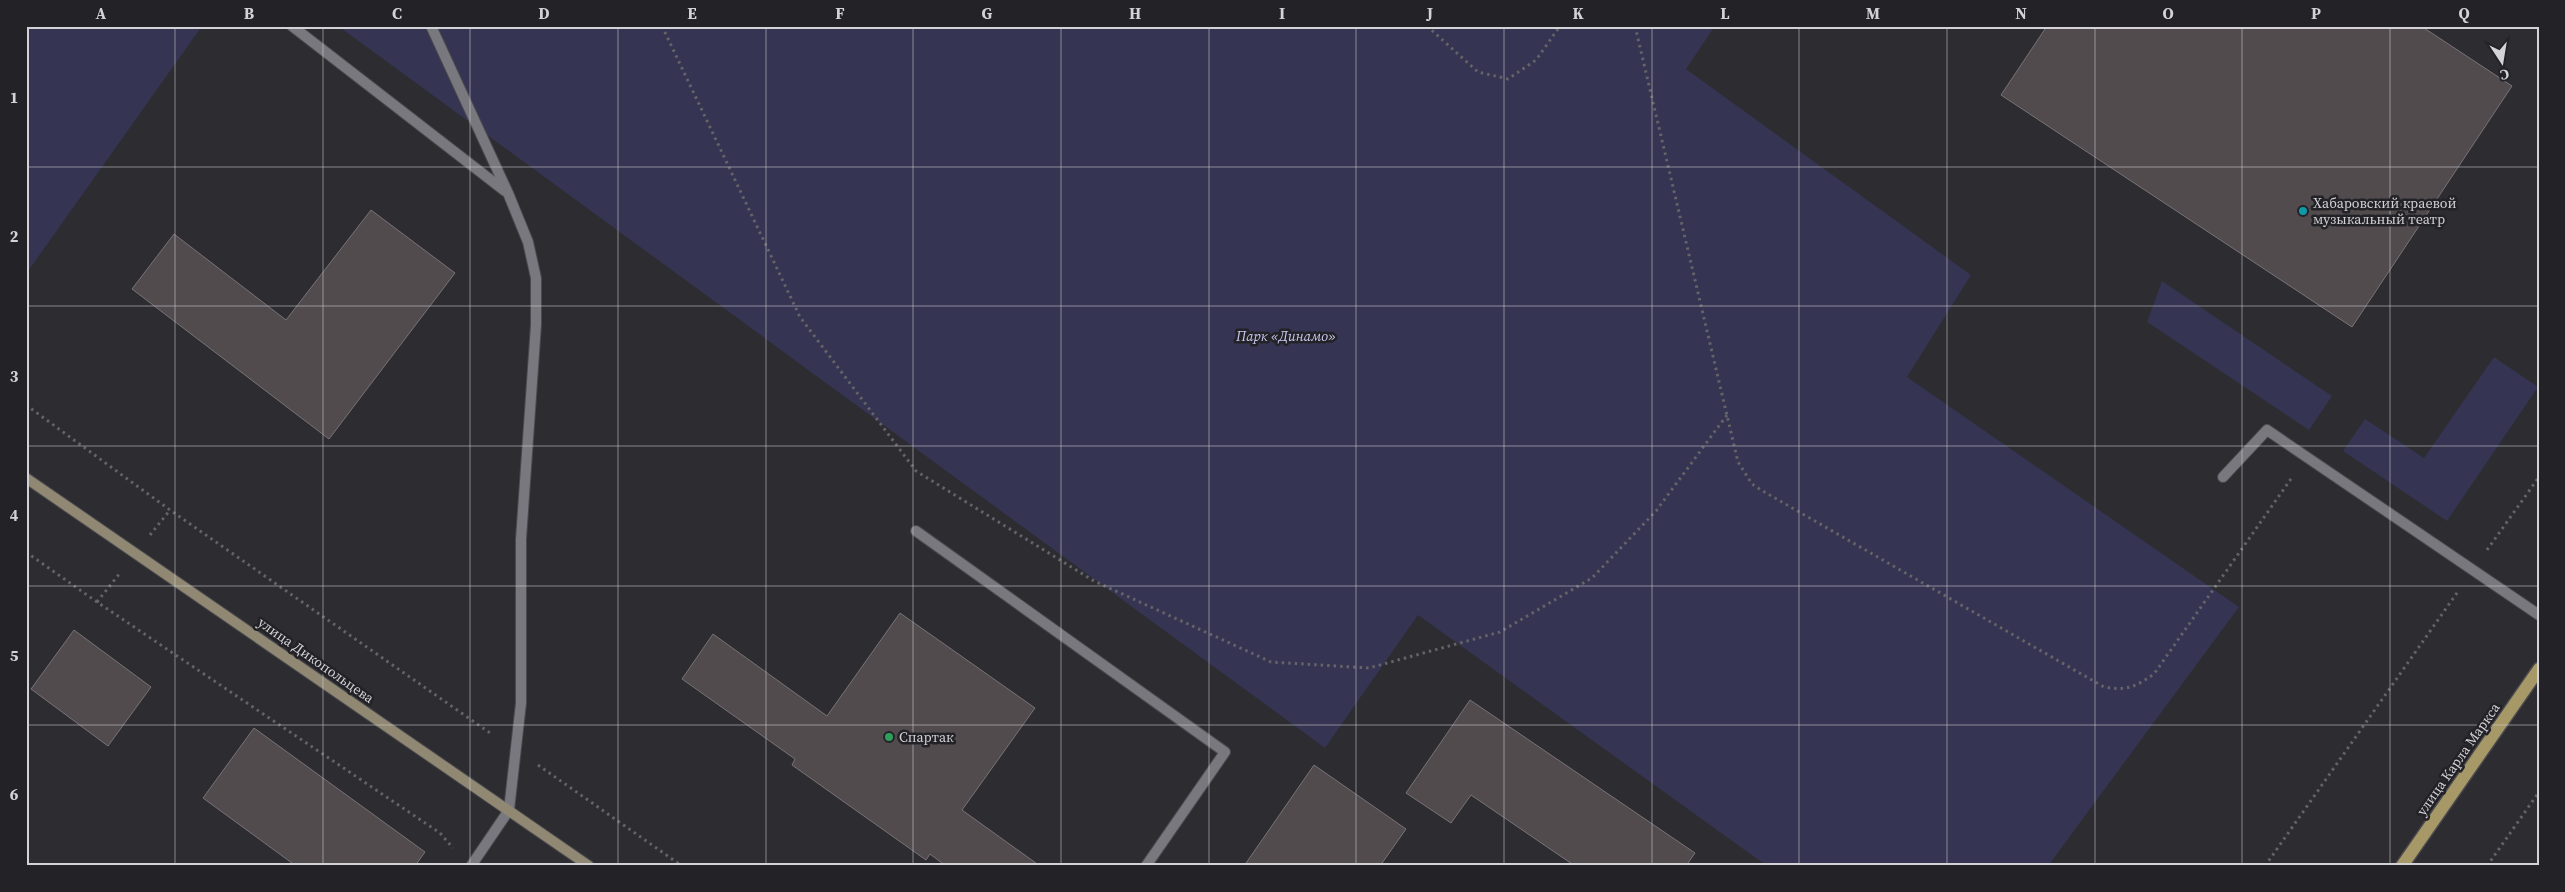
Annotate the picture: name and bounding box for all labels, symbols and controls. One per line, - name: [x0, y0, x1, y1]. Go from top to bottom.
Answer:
- text: A: [96, 2, 107, 24]
- text: B: [244, 2, 255, 24]
- text: C: [392, 2, 402, 24]
- text: D: [538, 2, 550, 24]
- text: E: [687, 2, 697, 24]
- text: F: [835, 2, 845, 24]
- text: G: [982, 2, 993, 24]
- text: H: [1129, 2, 1141, 24]
- text: I: [1279, 2, 1285, 24]
- text: J: [1426, 2, 1433, 24]
- text: K: [1572, 2, 1584, 24]
- text: L: [1720, 2, 1730, 24]
- text: M: [1866, 2, 1880, 24]
- text: N: [2015, 2, 2027, 24]
- text: O: [2162, 2, 2174, 24]
- text: P: [2311, 2, 2321, 24]
- text: Q: [2458, 2, 2470, 24]
- north arrow: [2478, 38, 2528, 88]
- text: С: [2498, 64, 2511, 85]
- text: 1: [10, 86, 18, 108]
- place label: Хабаровский краевой музыкальный театр: [2313, 193, 2456, 229]
- marker: Хабаровский краевой музыкальный театр: [2297, 205, 2309, 217]
- text: 2: [10, 225, 19, 247]
- park label: Парк «Динамо»: [1235, 326, 1336, 346]
- text: 3: [10, 365, 19, 387]
- text: 4: [10, 504, 19, 526]
- street label: улица Дикопольцева: [254, 612, 379, 708]
- text: 5: [10, 644, 19, 666]
- street label: улица Карла Маркса: [2411, 698, 2505, 820]
- place label: Спартак: [899, 727, 954, 747]
- marker: Спартак: [883, 731, 895, 743]
- text: 6: [10, 783, 19, 805]

